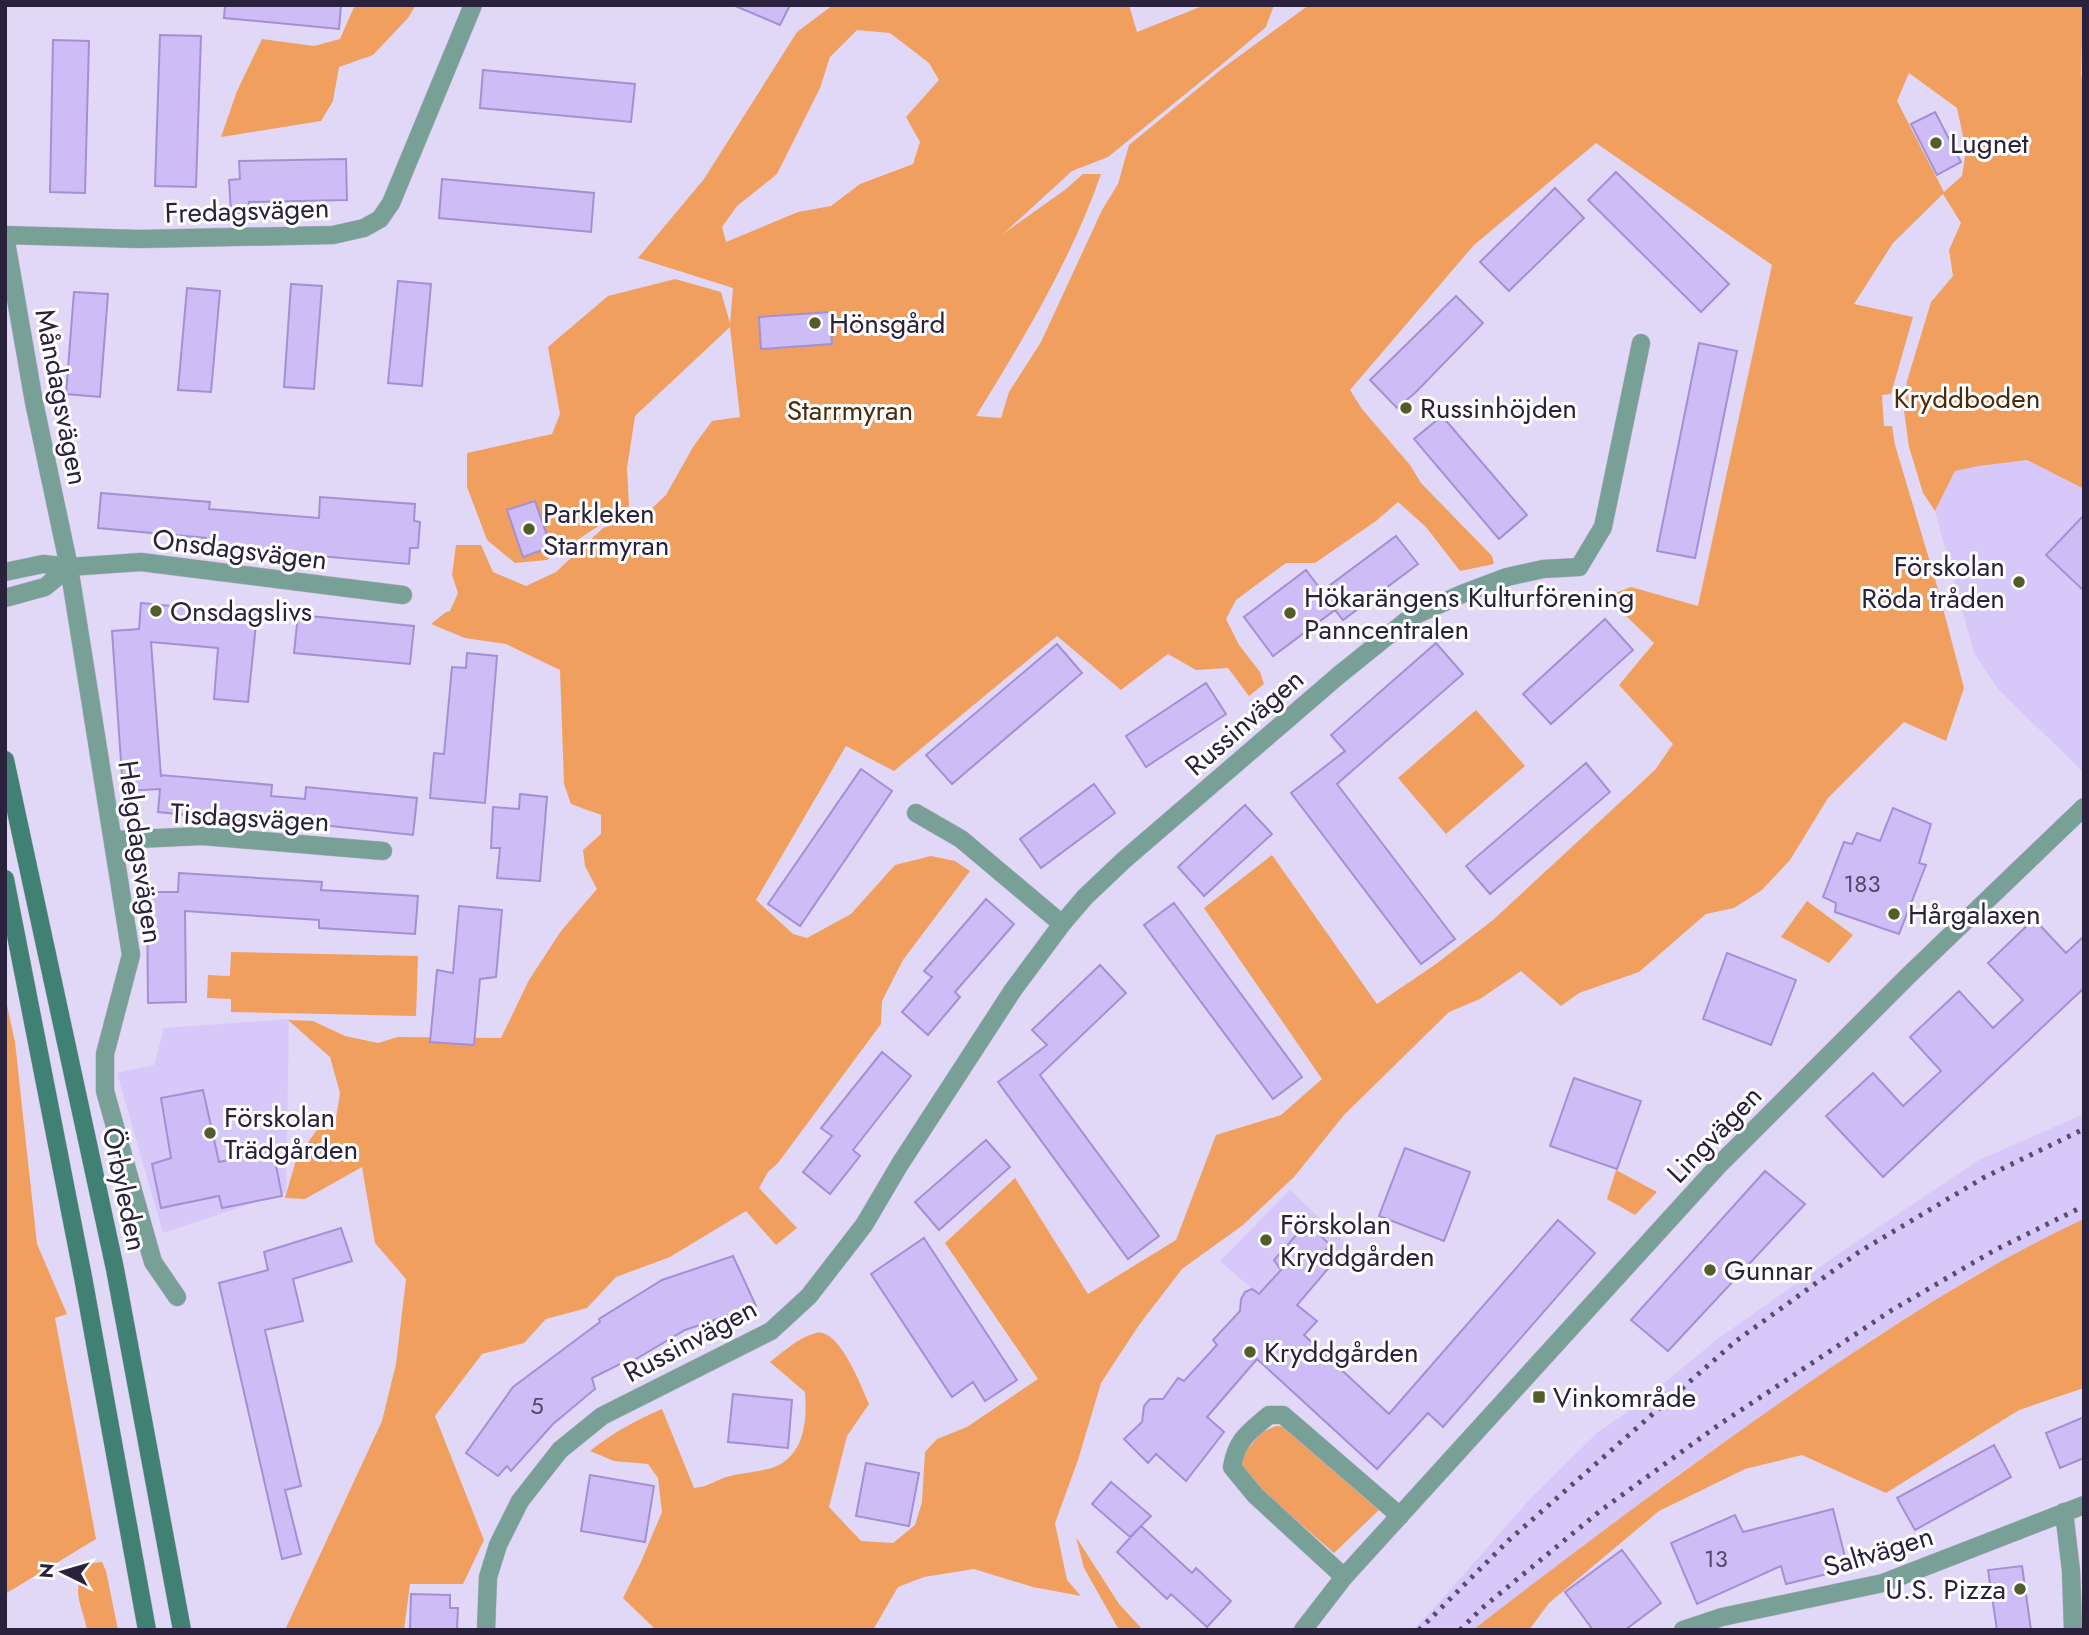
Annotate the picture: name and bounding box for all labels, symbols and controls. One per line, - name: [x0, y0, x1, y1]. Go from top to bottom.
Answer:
- place label: Lugnet: [1950, 123, 2029, 164]
- marker: Lugnet: [1928, 135, 1944, 151]
- street label: Fredagsvägen: [164, 187, 330, 234]
- place label: Hönsgård: [829, 303, 945, 344]
- street label: Måndagsvägen: [24, 306, 99, 489]
- marker: Hönsgård: [807, 315, 823, 331]
- park label: Kryddboden: [1894, 378, 2040, 419]
- place label: Russinhöjden: [1420, 388, 1577, 429]
- park label: Starrmyran: [787, 390, 913, 431]
- marker: Russinhöjden: [1398, 400, 1414, 416]
- place label: Parkleken Starrmyran: [543, 493, 670, 566]
- street label: Onsdagsvägen: [150, 518, 330, 581]
- marker: Parkleken Starrmyran: [521, 521, 537, 537]
- place label: Förskolan Röda tråden: [1861, 546, 2005, 619]
- marker: Förskolan Röda tråden: [2011, 574, 2027, 590]
- place label: Hökarängens Kulturförening Panncentralen: [1304, 577, 1634, 650]
- place label: Onsdagslivs: [170, 591, 312, 632]
- marker: Onsdagslivs: [148, 603, 164, 619]
- marker: Hökarängens Kulturförening Panncentralen: [1282, 605, 1298, 621]
- street label: Russinvägen: [1176, 659, 1313, 786]
- street label: Helgdagsvägen: [107, 758, 174, 946]
- street label: Tisdagsvägen: [169, 793, 330, 842]
- house number: 183: [1843, 866, 1881, 901]
- place label: Hårgalaxen: [1908, 894, 2041, 935]
- marker: Hårgalaxen: [1886, 906, 1902, 922]
- street label: Lingvägen: [1657, 1076, 1771, 1192]
- place label: Förskolan Trädgården: [224, 1097, 358, 1170]
- street label: Örbyleden: [91, 1123, 158, 1255]
- marker: Förskolan Trädgården: [202, 1125, 218, 1141]
- place label: Förskolan Kryddgården: [1280, 1204, 1435, 1277]
- marker: Förskolan Kryddgården: [1258, 1232, 1274, 1248]
- place label: Gunnar: [1724, 1250, 1813, 1291]
- marker: Gunnar: [1702, 1262, 1718, 1278]
- street label: Russinvägen: [616, 1288, 764, 1393]
- place label: Kryddgården: [1264, 1332, 1419, 1373]
- marker: Kryddgården: [1242, 1344, 1258, 1360]
- place label: Vinkområde: [1553, 1377, 1696, 1418]
- house number: 5: [530, 1388, 544, 1423]
- marker: Vinkområde: [1531, 1389, 1547, 1405]
- street label: Saltvägen: [1818, 1515, 1938, 1588]
- north arrow: [28, 1537, 98, 1607]
- house number: 13: [1704, 1541, 1728, 1576]
- text: N: [32, 1562, 61, 1579]
- place label: U.S. Pizza: [1885, 1569, 2006, 1610]
- marker: U.S. Pizza: [2012, 1581, 2028, 1597]

